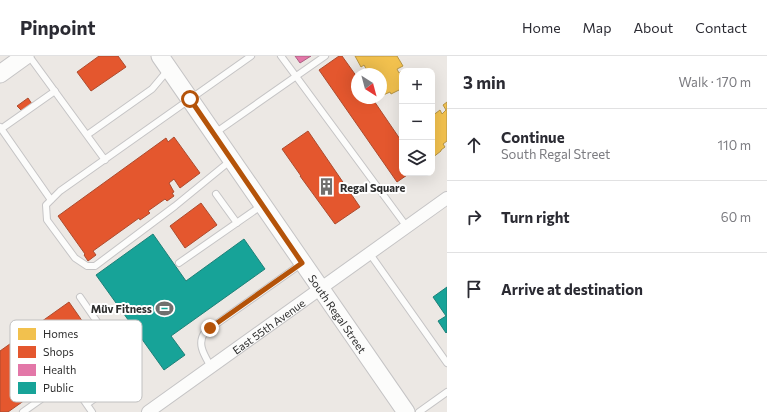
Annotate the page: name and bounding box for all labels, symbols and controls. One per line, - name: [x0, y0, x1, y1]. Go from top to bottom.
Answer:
- text: Pinpoint: [20, 16, 96, 39]
- text: Home: [522, 19, 561, 36]
- text: Map: [583, 19, 611, 36]
- text: About: [633, 19, 673, 36]
- text: Contact: [695, 19, 747, 36]
- north arrow: [351, 68, 387, 104]
- map controls: [399, 68, 435, 176]
- button: +: [399, 68, 435, 104]
- text: 3 min: [463, 72, 506, 93]
- text: Walk · 170 m: [679, 74, 751, 90]
- route start: [181, 90, 199, 108]
- button: −: [399, 104, 435, 140]
- text: Continue: [501, 128, 565, 146]
- icon: ahead: [463, 134, 485, 156]
- text: 110 m: [718, 137, 751, 153]
- button: layers: [399, 140, 435, 176]
- text: South Regal Street: [501, 146, 610, 162]
- building icon: Regal Square: [317, 177, 337, 197]
- place label: Regal Square: [340, 181, 405, 194]
- icon: right: [463, 206, 485, 228]
- text: Turn right: [501, 208, 570, 226]
- text: 60 m: [721, 209, 751, 225]
- street label: South Regal Street: [306, 272, 370, 356]
- icon: arrive: [463, 278, 485, 300]
- text: Arrive at destination: [501, 280, 643, 298]
- street label: East 55th Avenue: [230, 295, 307, 356]
- sports icon: Müv Fitness: [155, 298, 175, 318]
- place label: Müv Fitness: [91, 302, 152, 315]
- route end: [201, 319, 219, 337]
- legend: [10, 320, 142, 402]
- text: Homes: [43, 327, 78, 340]
- text: Shops: [43, 345, 74, 358]
- text: Health: [43, 363, 76, 376]
- text: Public: [43, 381, 74, 394]

